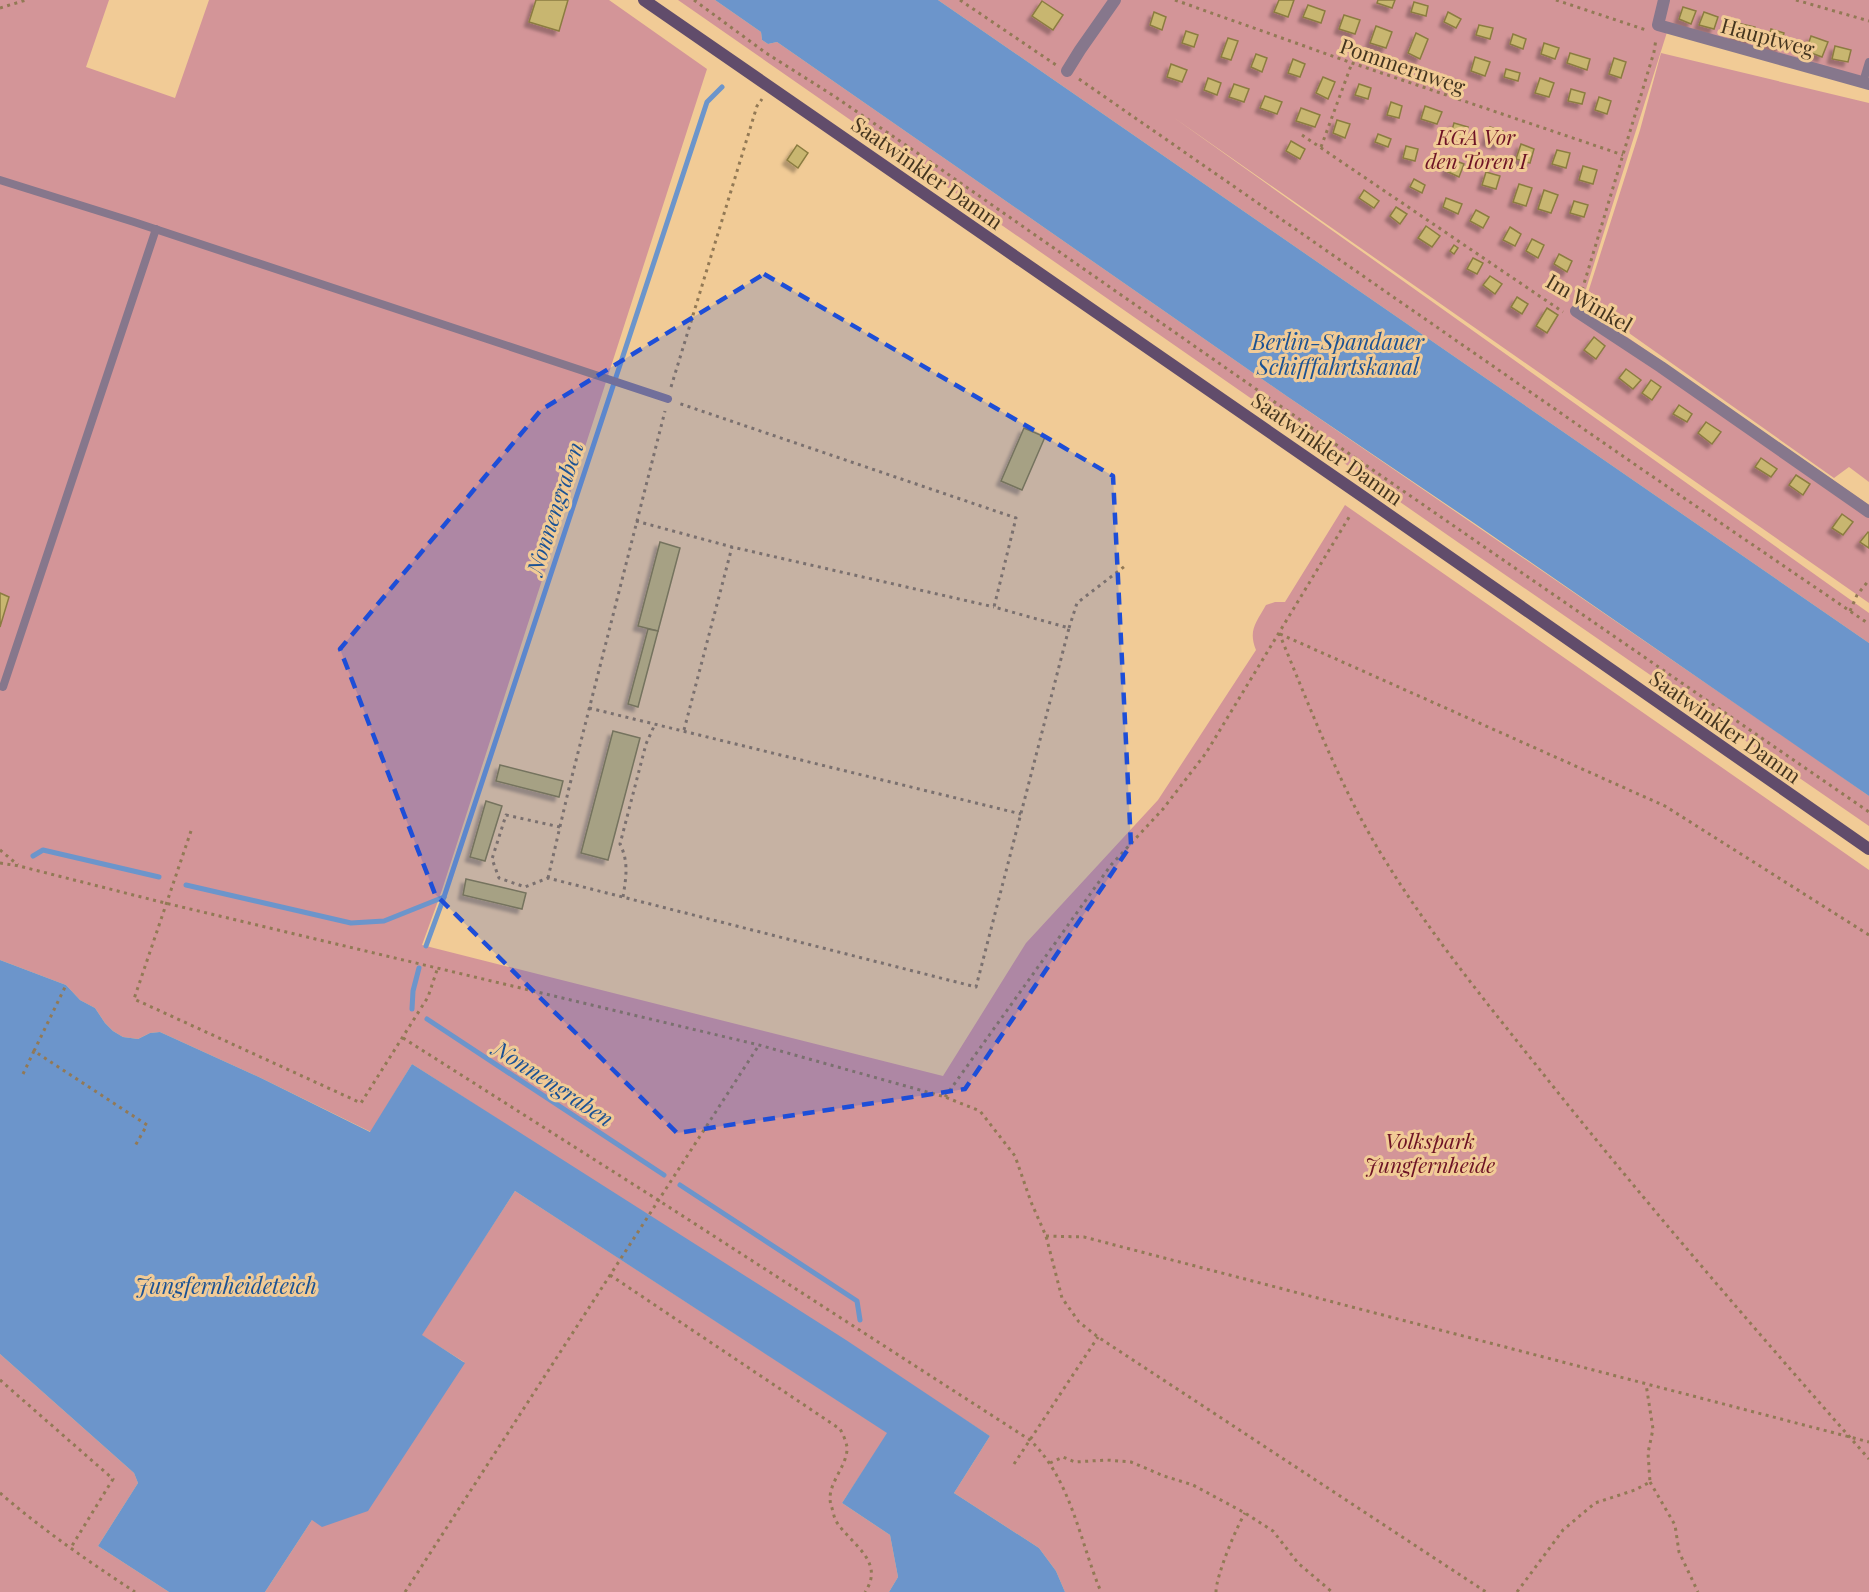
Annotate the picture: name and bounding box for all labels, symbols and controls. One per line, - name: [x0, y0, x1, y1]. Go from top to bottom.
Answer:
- street label: Hauptweg: [1718, 10, 1818, 62]
- street label: Pommernweg: [1337, 30, 1469, 100]
- street label: Saatwinkler Damm: [847, 109, 1010, 235]
- park label: KGA Vor den Toren I: [1425, 122, 1529, 174]
- street label: Im Winkel: [1542, 266, 1638, 338]
- water label: Berlin-Spandauer Schifffahrtskanal: [1251, 326, 1425, 381]
- street label: Saatwinkler Damm: [1247, 385, 1410, 511]
- water label: Nonnengraben: [518, 438, 590, 580]
- street label: Saatwinkler Damm: [1645, 663, 1808, 789]
- water label: Nonnengraben: [486, 1032, 620, 1133]
- park label: Volkspark Jungfernheide: [1365, 1126, 1495, 1178]
- water label: Jungfernheideteich: [135, 1270, 317, 1300]

